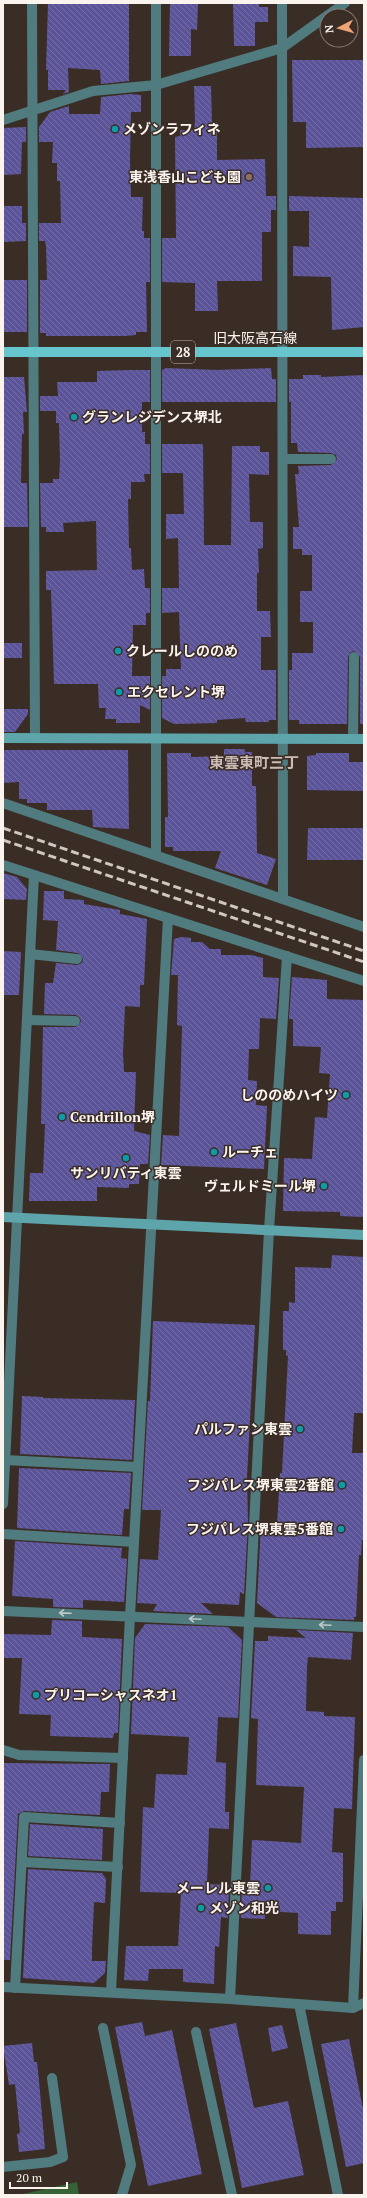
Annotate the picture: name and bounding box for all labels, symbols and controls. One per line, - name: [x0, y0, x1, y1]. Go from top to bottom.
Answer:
- north arrow: [319, 8, 359, 48]
- text: N: [322, 24, 336, 34]
- place label: メゾンラフィネ: [123, 119, 221, 138]
- marker: メゾンラフィネ: [110, 124, 120, 134]
- place label: 東浅香山こども園: [129, 167, 241, 186]
- marker: 東浅香山こども園: [244, 172, 254, 182]
- street label: 旧大阪高石線: [213, 328, 297, 347]
- road number: 28: [171, 341, 195, 363]
- place label: グランレジデンス堺北: [82, 407, 222, 426]
- marker: グランレジデンス堺北: [69, 412, 79, 422]
- place label: クレールしののめ: [126, 641, 238, 660]
- marker: クレールしののめ: [113, 646, 123, 656]
- place label: エクセレント堺: [127, 682, 225, 701]
- marker: エクセレント堺: [114, 687, 124, 697]
- district label: 東雲東町三丁: [209, 752, 299, 772]
- place label: しののめハイツ: [240, 1085, 338, 1104]
- marker: しののめハイツ: [341, 1090, 351, 1100]
- place label: Cendrillon堺: [70, 1107, 155, 1126]
- marker: Cendrillon堺: [57, 1112, 67, 1122]
- place label: ルーチェ: [222, 1142, 278, 1161]
- marker: ルーチェ: [209, 1147, 219, 1157]
- marker: サンリバティ東雲: [121, 1153, 131, 1163]
- place label: サンリバティ東雲: [70, 1163, 182, 1182]
- place label: ヴェルドミール堺: [204, 1176, 316, 1195]
- marker: ヴェルドミール堺: [319, 1181, 329, 1191]
- place label: パルファン東雲: [194, 1419, 292, 1438]
- marker: パルファン東雲: [295, 1424, 305, 1434]
- place label: フジパレス堺東雲2番館: [187, 1475, 334, 1494]
- marker: フジパレス堺東雲2番館: [337, 1480, 347, 1490]
- place label: フジパレス堺東雲5番館: [186, 1519, 333, 1538]
- marker: フジパレス堺東雲5番館: [336, 1524, 346, 1534]
- one-way arrow: [59, 1610, 72, 1617]
- one-way arrow: [189, 1615, 202, 1623]
- one-way arrow: [319, 1622, 332, 1629]
- place label: プリコーシャスネオ1: [44, 1685, 178, 1704]
- marker: プリコーシャスネオ1: [31, 1690, 41, 1700]
- place label: メーレル東雲: [176, 1878, 260, 1897]
- marker: メーレル東雲: [263, 1883, 273, 1893]
- place label: メゾン和光: [209, 1898, 279, 1917]
- marker: メゾン和光: [196, 1903, 206, 1913]
- scale bar: [10, 2164, 67, 2190]
- text: 20 m: [16, 2170, 43, 2185]

